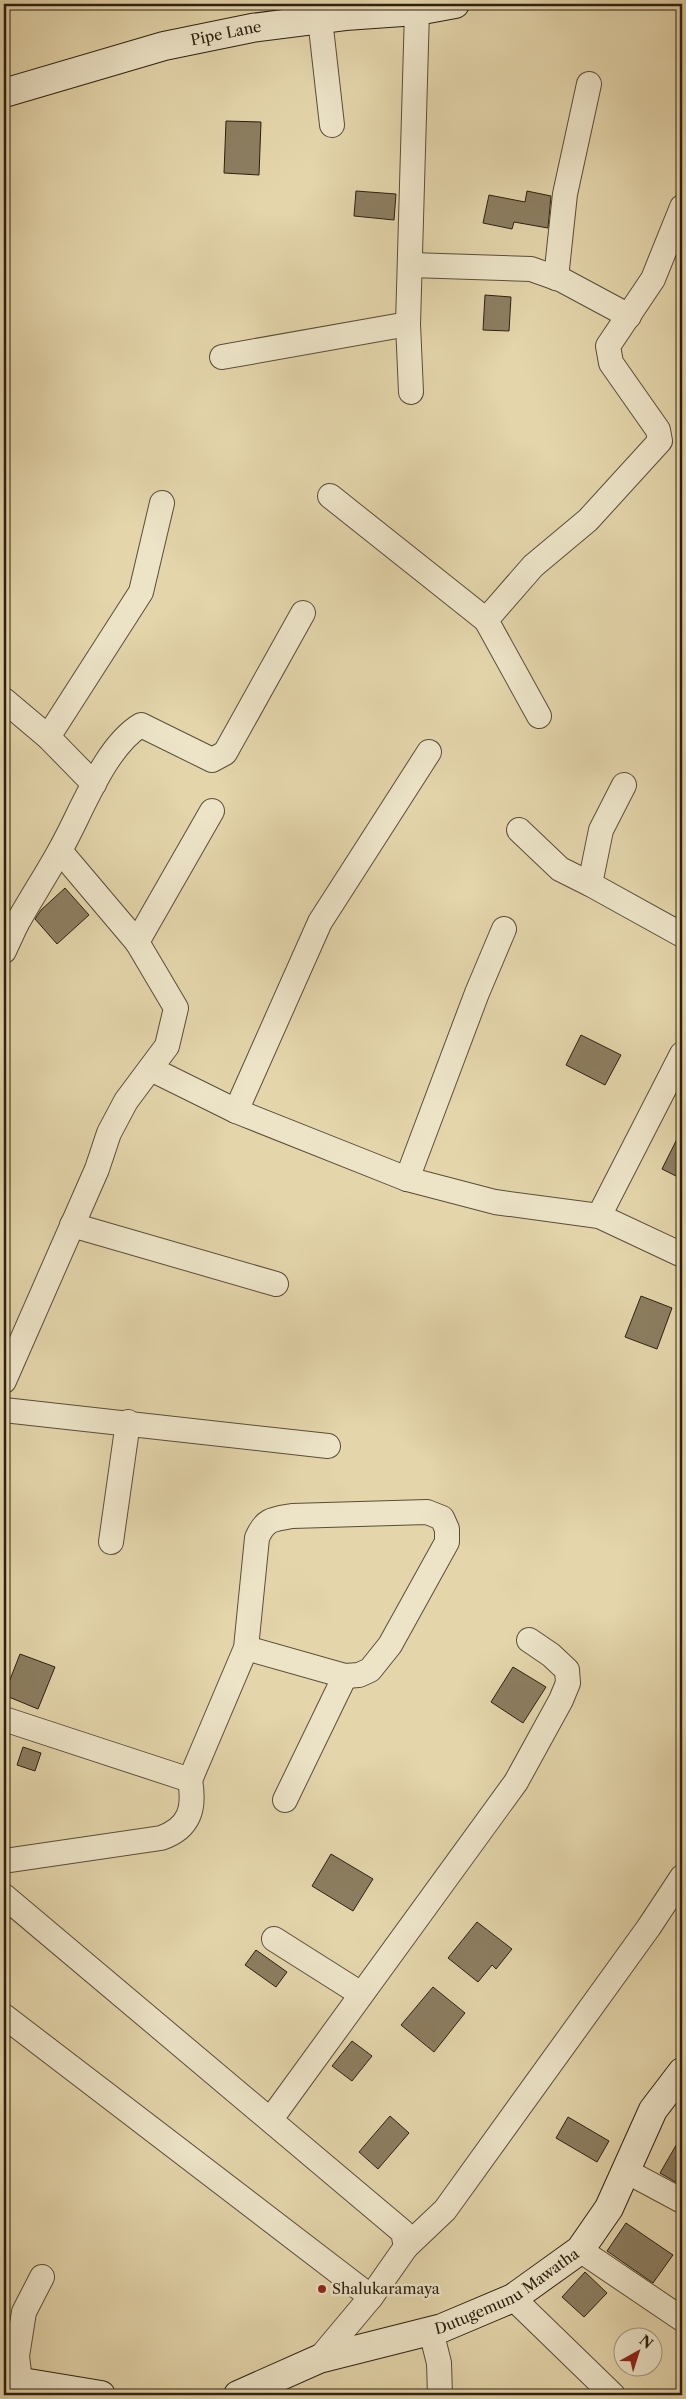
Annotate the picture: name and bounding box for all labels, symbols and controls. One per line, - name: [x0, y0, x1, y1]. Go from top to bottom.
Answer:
- street label: Pipe Lane: [189, 17, 262, 49]
- street label: Dutugemunu Mawatha: [433, 2244, 583, 2338]
- place label: Shalukaramaya: [332, 2279, 440, 2298]
- marker: Shalukaramaya: [316, 2283, 328, 2295]
- north arrow: [614, 2326, 664, 2376]
- text: N: [636, 2331, 657, 2353]

